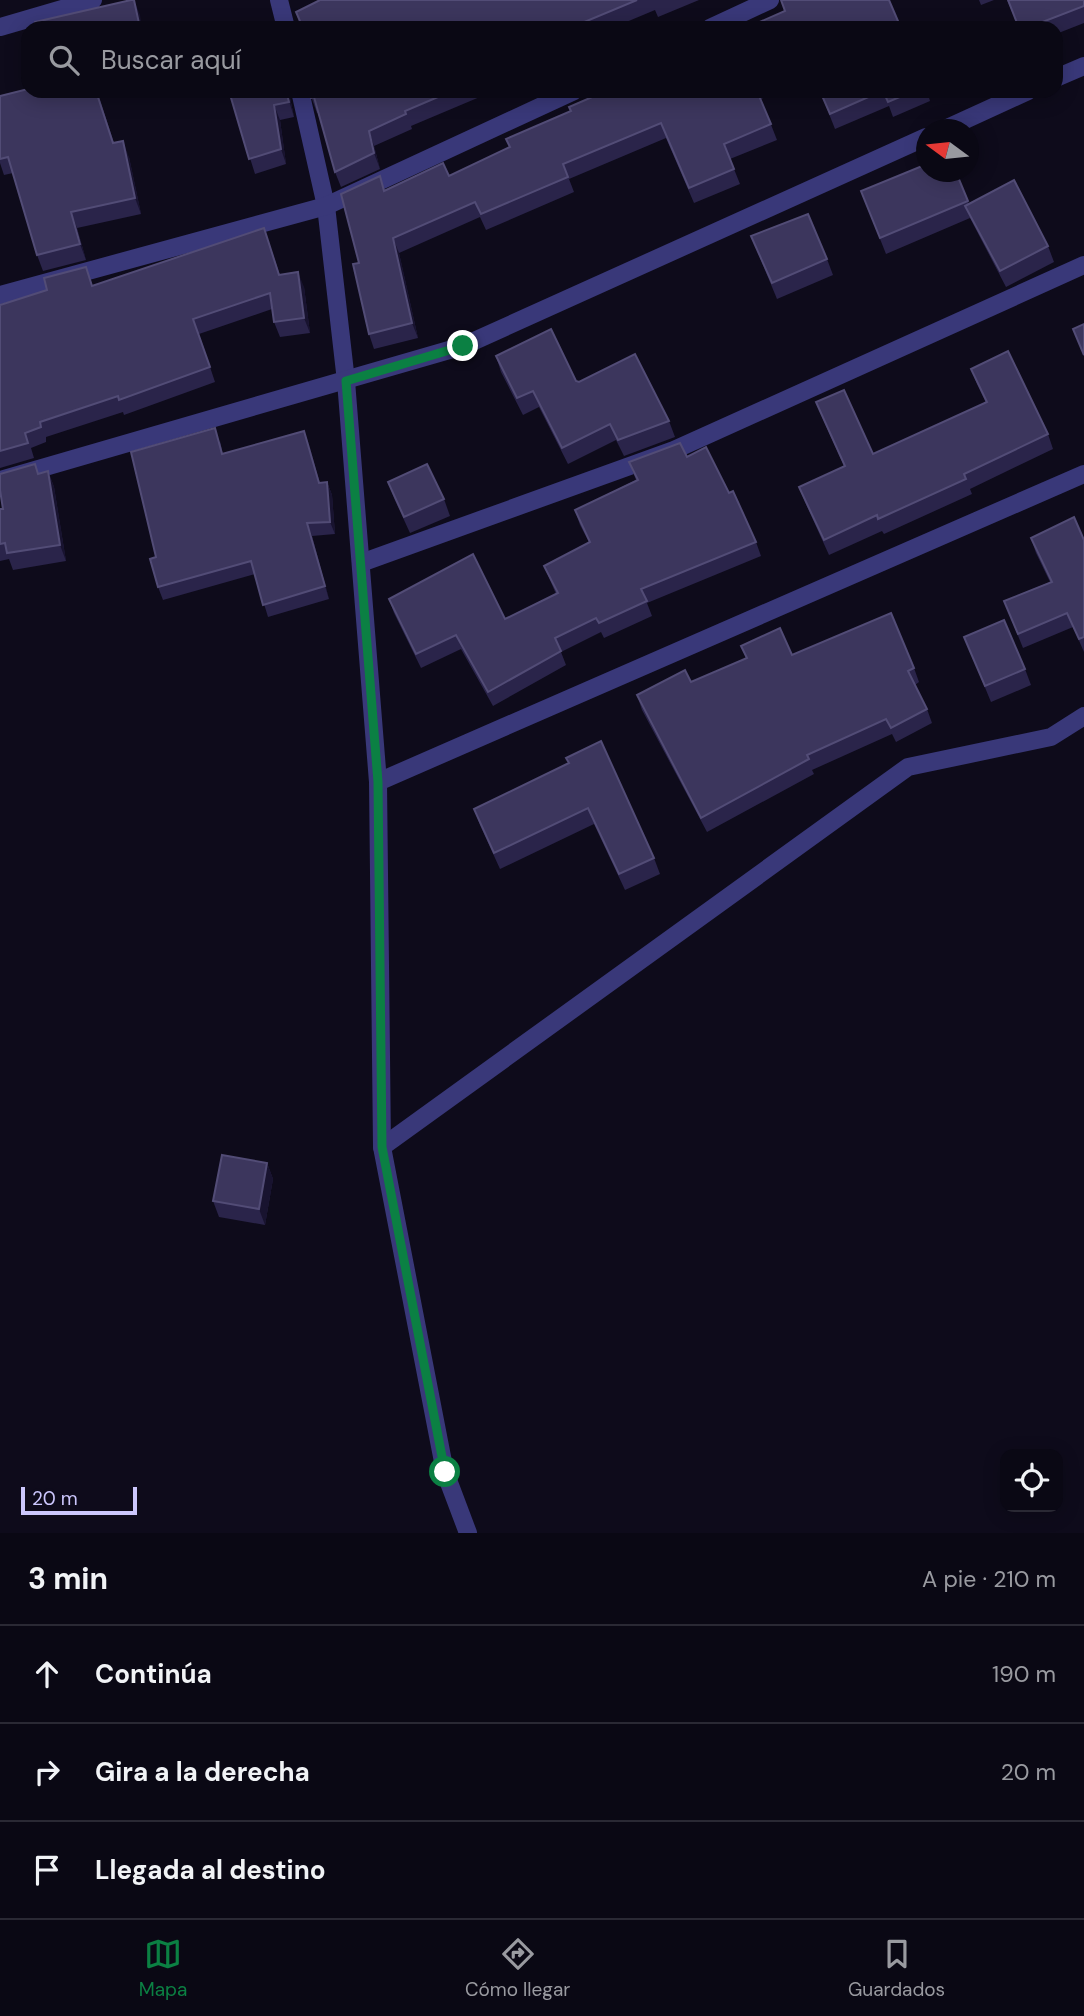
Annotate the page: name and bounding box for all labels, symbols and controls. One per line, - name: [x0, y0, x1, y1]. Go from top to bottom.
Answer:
- search box: [21, 21, 1063, 98]
- icon: search: [45, 41, 83, 79]
- text: Buscar aquí: [101, 43, 241, 77]
- north arrow: [916, 119, 979, 182]
- route end: [447, 330, 478, 361]
- map controls: [1000, 1449, 1063, 1512]
- button: locate: [1000, 1449, 1063, 1512]
- route start: [429, 1456, 460, 1487]
- scale bar: [21, 1484, 136, 1516]
- text: 20 m: [32, 1486, 78, 1511]
- text: 3 min: [28, 1559, 108, 1598]
- text: A pie · 210 m: [922, 1564, 1056, 1594]
- icon: ahead: [28, 1655, 66, 1693]
- text: Continúa: [95, 1657, 212, 1691]
- text: 190 m: [992, 1659, 1056, 1689]
- icon: right: [28, 1753, 66, 1791]
- text: Gira a la derecha: [95, 1755, 310, 1789]
- text: 20 m: [1001, 1757, 1056, 1787]
- icon: arrive: [28, 1851, 66, 1889]
- text: Llegada al destino: [95, 1853, 326, 1887]
- tab: Mapa: [139, 1935, 187, 2002]
- tab: Cómo llegar: [465, 1935, 570, 2002]
- tab: Guardados: [848, 1935, 945, 2002]

